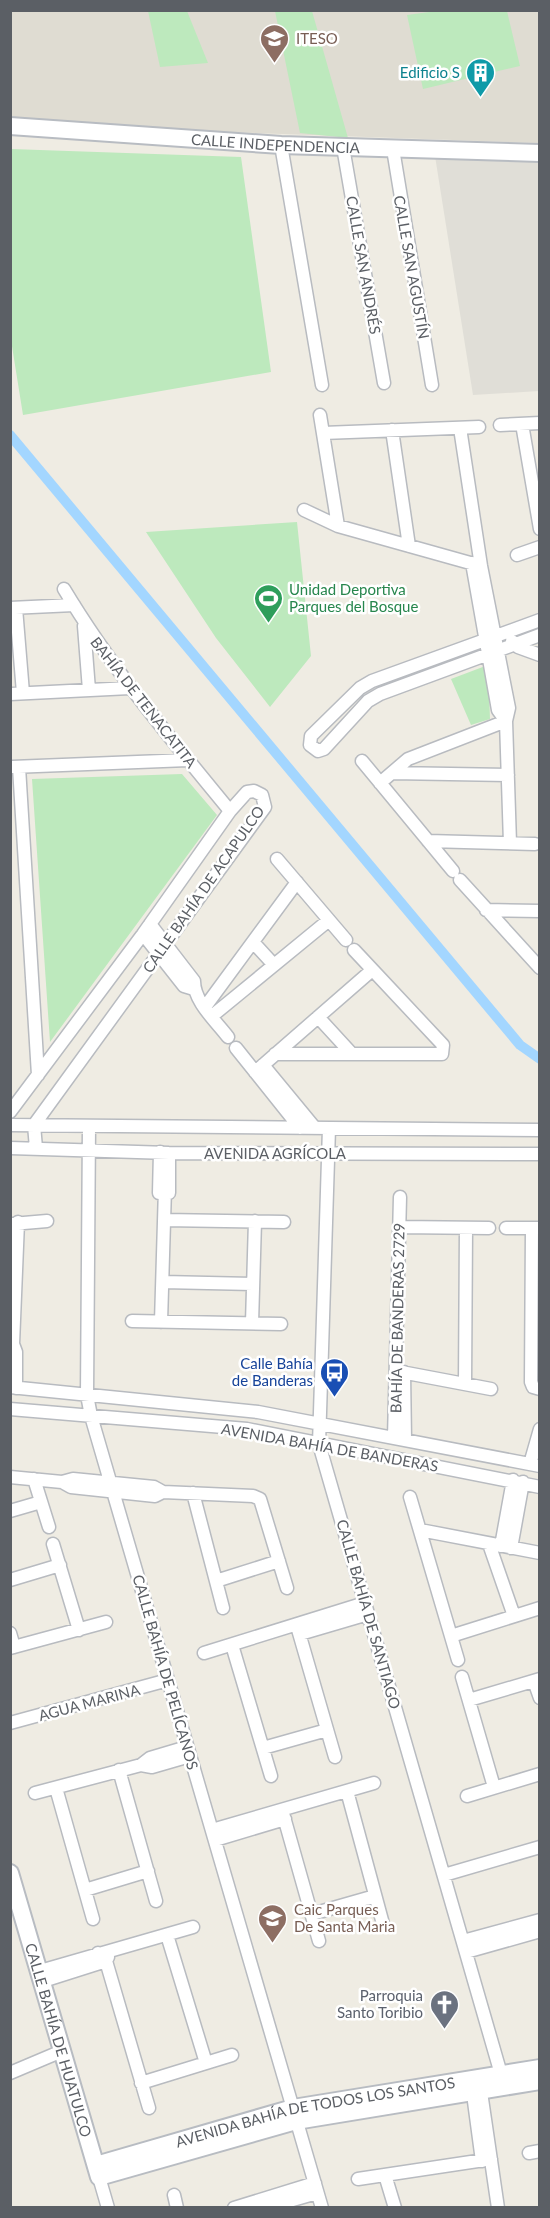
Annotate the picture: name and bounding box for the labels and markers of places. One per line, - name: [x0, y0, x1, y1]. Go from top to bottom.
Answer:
- school or university icon: ITESO: [259, 22, 291, 64]
- place label: ITESO: [296, 29, 338, 47]
- building icon: Edificio S: [465, 56, 497, 98]
- place label: Edificio S: [400, 63, 460, 81]
- place label: Unidad Deportiva Parques del Bosque: [289, 580, 418, 615]
- sports icon: Unidad Deportiva Parques del Bosque: [252, 582, 284, 624]
- place label: Calle Bahía de Banderas: [232, 1354, 313, 1389]
- bus stop icon: Calle Bahía de Banderas: [318, 1356, 350, 1398]
- place label: Caic Parques De Santa Maria: [294, 1900, 395, 1935]
- school or university icon: Caic Parques De Santa Maria: [257, 1902, 289, 1944]
- place label: Parroquia Santo Toribio: [337, 1986, 423, 2021]
- church icon: Parroquia Santo Toribio: [428, 1988, 460, 2030]

